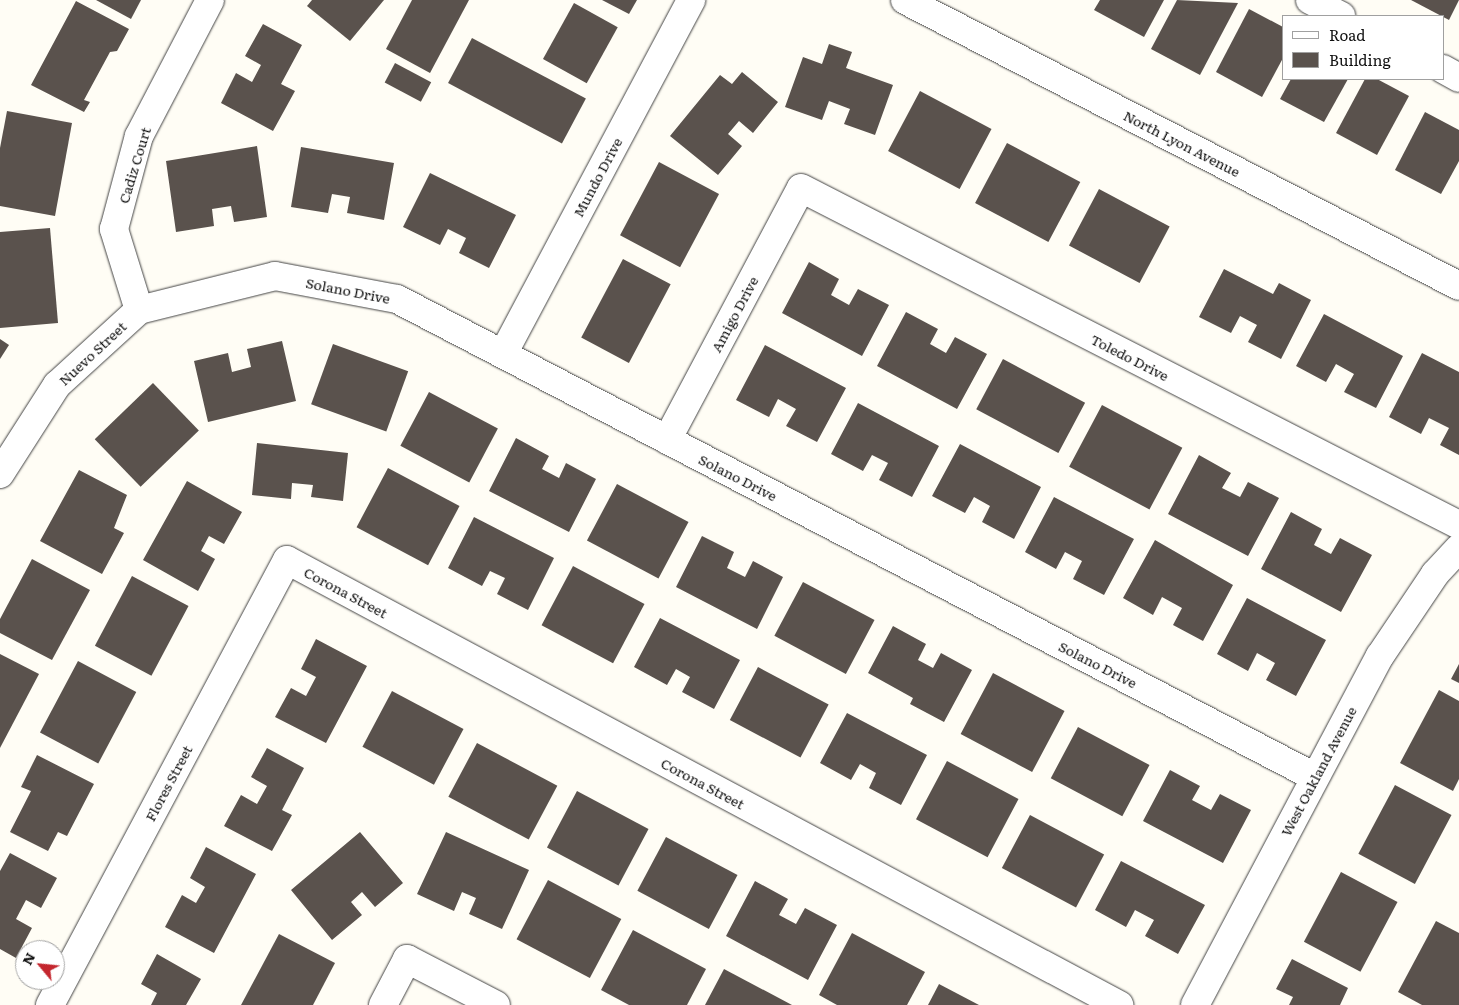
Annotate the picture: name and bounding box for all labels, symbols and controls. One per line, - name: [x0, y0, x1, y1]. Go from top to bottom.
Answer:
- legend: [1282, 15, 1444, 80]
- text: Road: [1329, 23, 1365, 46]
- text: Building: [1329, 48, 1391, 71]
- street label: North Lyon Avenue: [1121, 106, 1243, 180]
- street label: Cadiz Court: [114, 125, 154, 205]
- street label: Mundo Drive: [569, 134, 625, 220]
- street label: Amigo Drive: [707, 273, 761, 355]
- street label: Solano Drive: [304, 274, 392, 306]
- street label: Nuevo Street: [55, 318, 129, 388]
- street label: Toledo Drive: [1088, 330, 1172, 384]
- street label: Solano Drive: [696, 450, 780, 504]
- street label: Corona Street: [301, 563, 391, 621]
- street label: Solano Drive: [1056, 637, 1140, 691]
- street label: West Oakland Avenue: [1277, 703, 1359, 839]
- street label: Flores Street: [141, 742, 195, 824]
- street label: Corona Street: [658, 754, 748, 812]
- north arrow: [15, 940, 65, 990]
- text: N: [16, 949, 39, 968]

